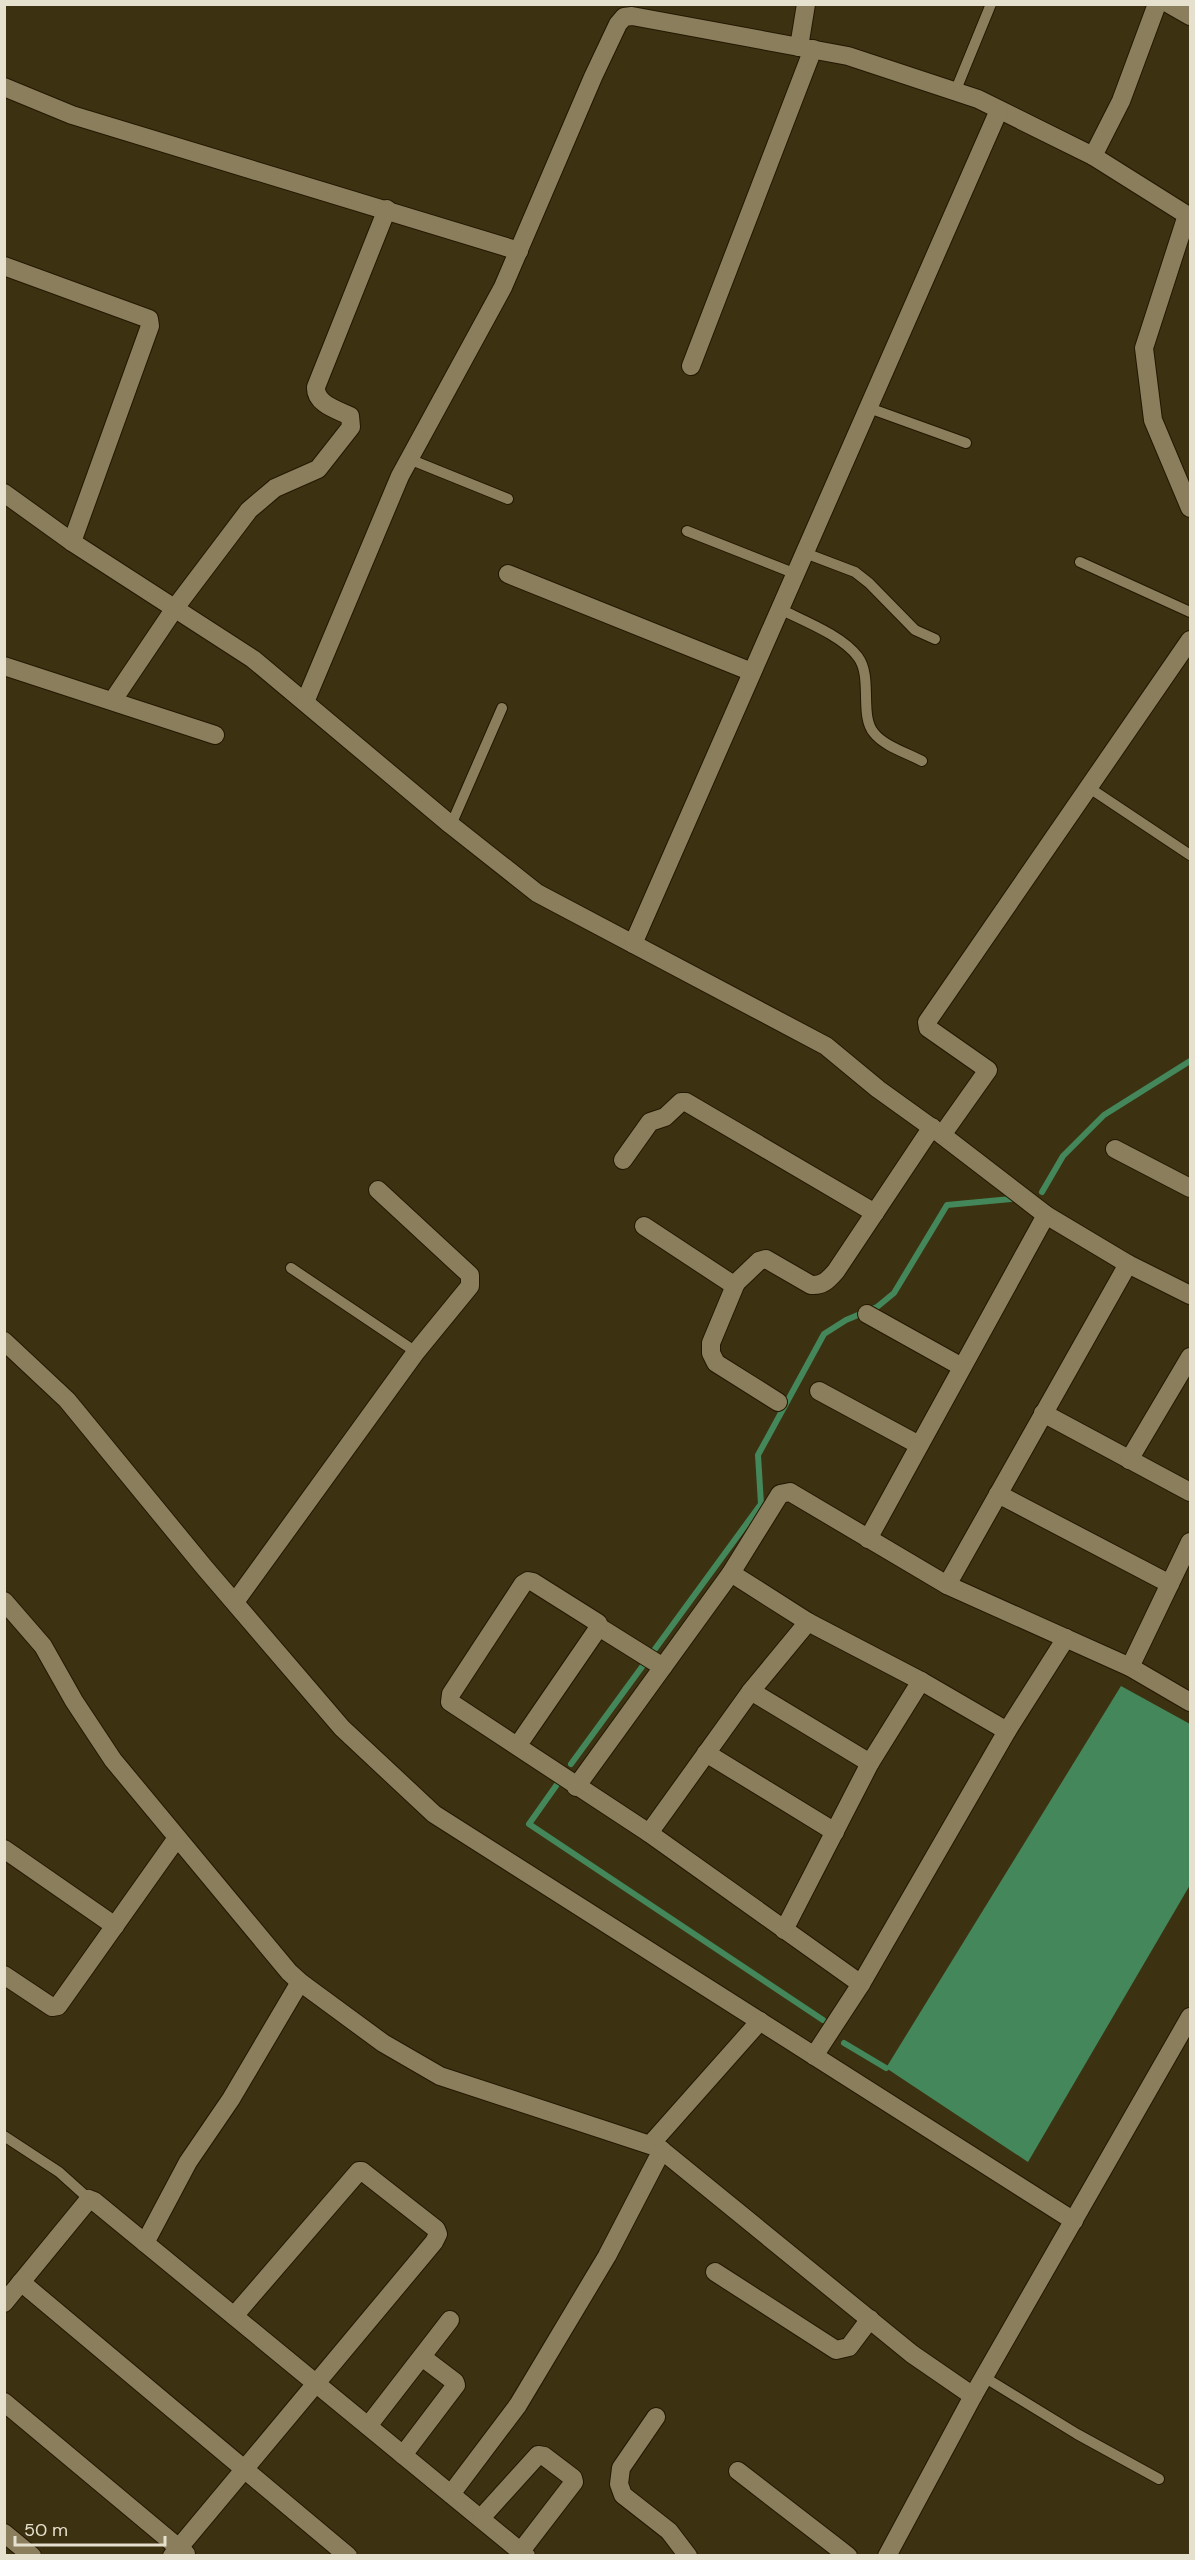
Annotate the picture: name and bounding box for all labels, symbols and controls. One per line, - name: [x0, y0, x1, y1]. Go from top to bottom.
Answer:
- scale bar: [15, 2509, 165, 2547]
- text: 50 m: [24, 2518, 68, 2542]

